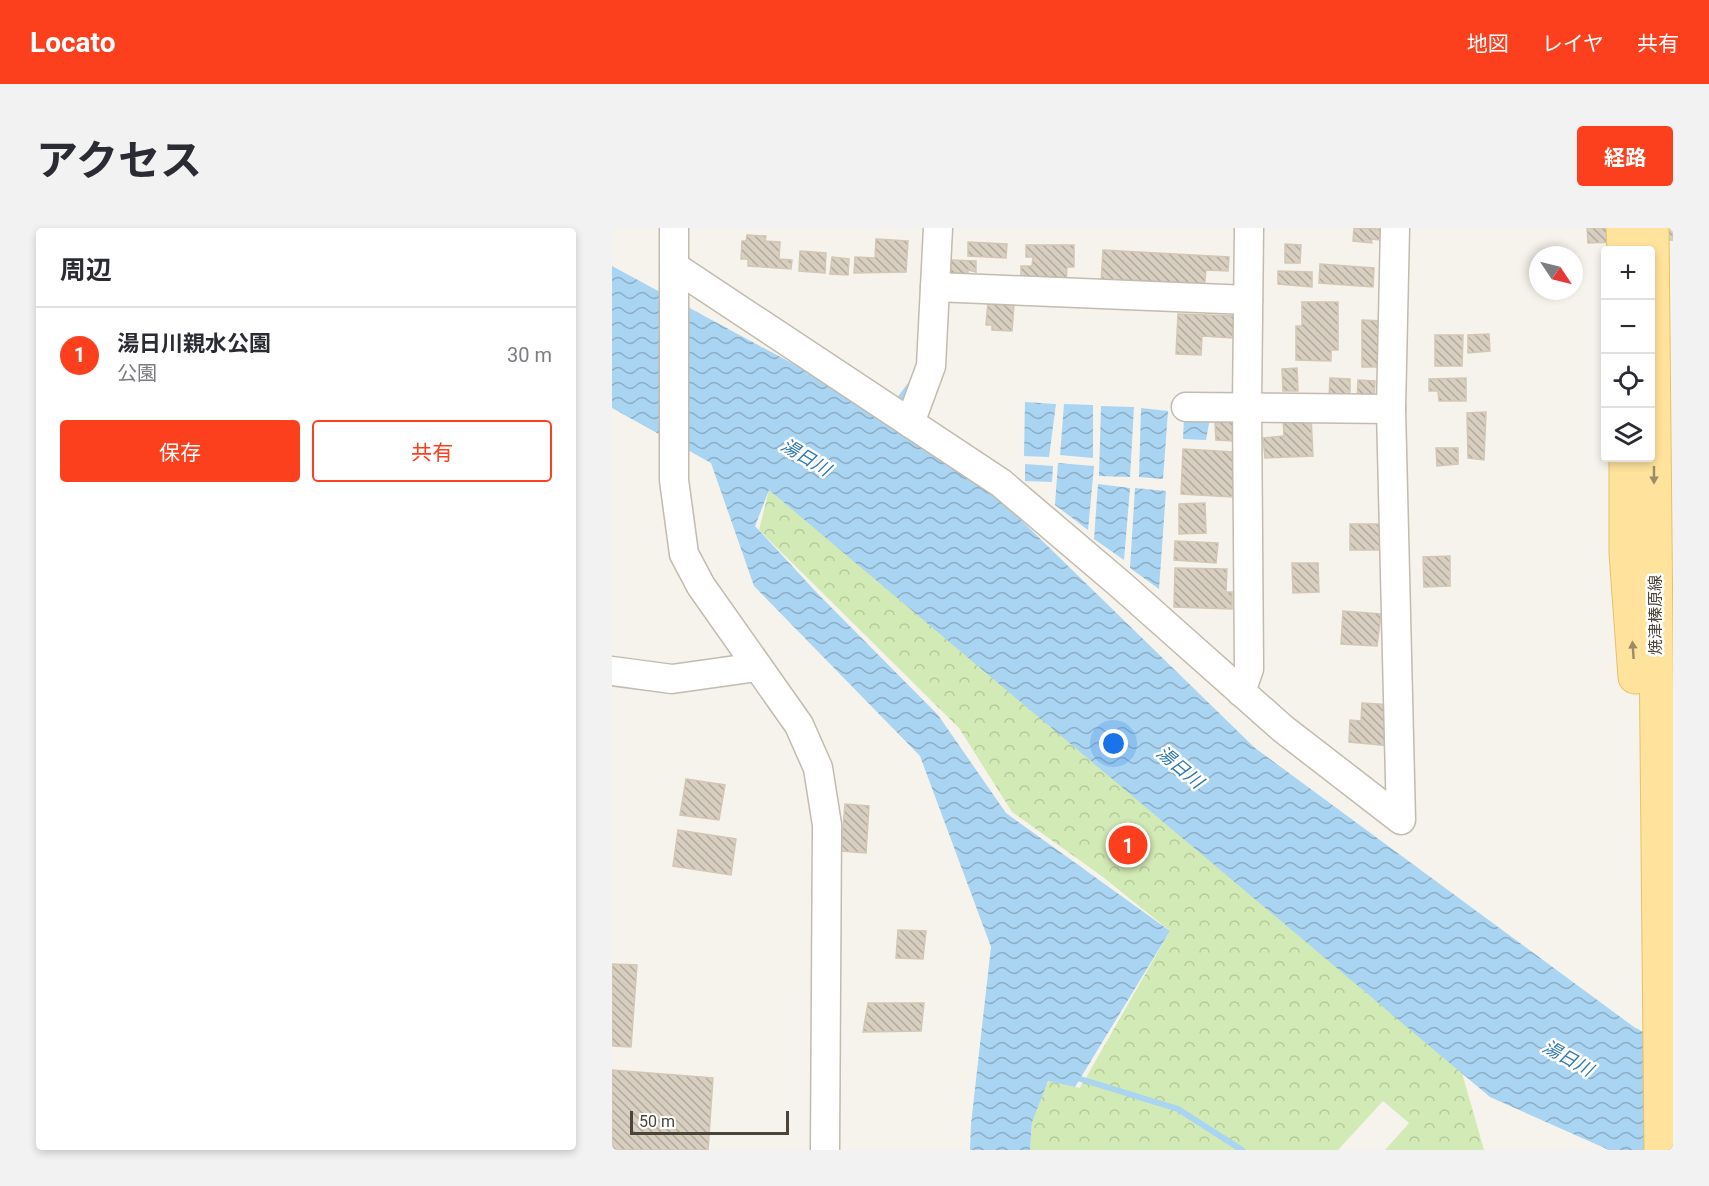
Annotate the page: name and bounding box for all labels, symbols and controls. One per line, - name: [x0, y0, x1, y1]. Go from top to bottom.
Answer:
- text: Locato: [30, 26, 115, 59]
- text: 地図: [1467, 32, 1509, 56]
- text: レイヤ: [1542, 32, 1604, 56]
- text: 共有: [1637, 32, 1679, 56]
- button: 経路: [1577, 126, 1673, 186]
- text: アクセス: [36, 136, 202, 185]
- north arrow: [1529, 246, 1583, 300]
- map controls: [1601, 246, 1655, 462]
- button: +: [1601, 246, 1655, 300]
- text: 周辺: [60, 255, 112, 285]
- button: −: [1601, 300, 1655, 354]
- text: 湯日川親水公園: [117, 331, 271, 356]
- text: 1: [74, 343, 85, 367]
- text: 30 m: [507, 343, 552, 367]
- button: locate: [1601, 354, 1655, 408]
- text: 公園: [117, 361, 157, 385]
- button: layers: [1601, 408, 1655, 462]
- button: 保存: [60, 420, 300, 482]
- button: 共有: [312, 420, 552, 482]
- water label: 湯日川: [777, 434, 836, 481]
- one-way arrow: [1649, 466, 1659, 485]
- street label: 焼津榛原線: [1646, 575, 1665, 655]
- one-way arrow: [1629, 640, 1638, 659]
- your location: [1099, 729, 1128, 758]
- water label: 湯日川: [1153, 742, 1209, 794]
- pin: 1: [1108, 822, 1148, 868]
- water label: 湯日川: [1539, 1036, 1598, 1081]
- scale bar: [630, 1108, 789, 1136]
- text: 50 m: [639, 1112, 675, 1131]

